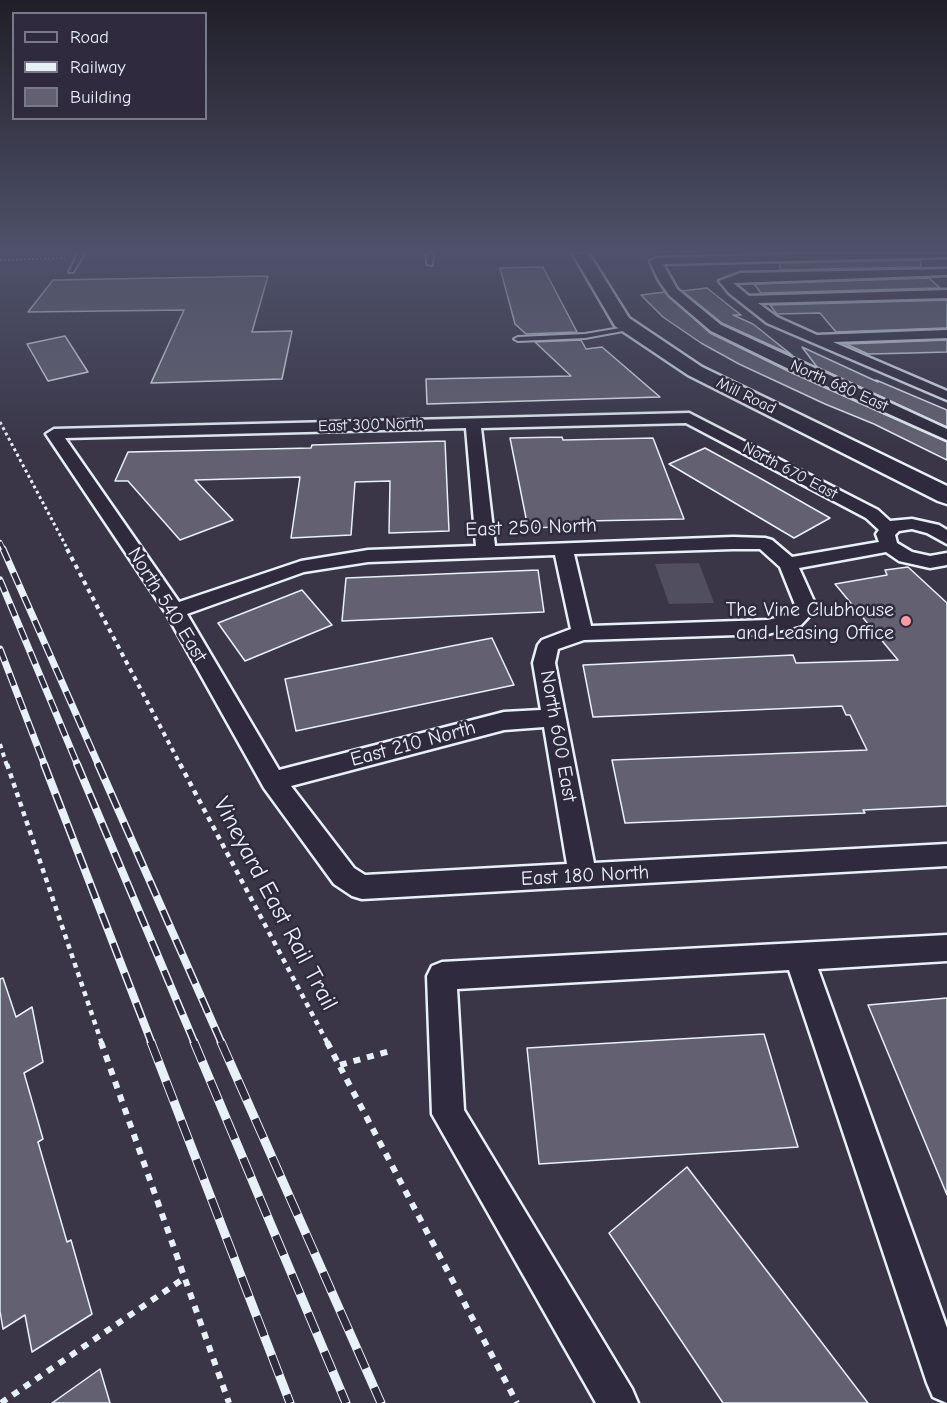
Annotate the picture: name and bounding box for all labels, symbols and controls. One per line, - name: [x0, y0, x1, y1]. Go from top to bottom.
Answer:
- legend: [12, 12, 207, 120]
- text: Road: [70, 27, 109, 48]
- text: Railway: [70, 57, 126, 78]
- text: Building: [70, 87, 132, 108]
- street label: North 680 East: [787, 356, 891, 416]
- street label: Mill Road: [713, 373, 779, 419]
- street label: East 300 North: [318, 414, 424, 436]
- street label: North 670 East: [739, 438, 841, 504]
- street label: East 250 North: [465, 514, 597, 542]
- street label: North 540 East: [122, 543, 212, 667]
- place label: The Vine Clubhouse and Leasing Office: [726, 598, 894, 645]
- marker: The Vine Clubhouse and Leasing Office: [899, 614, 913, 628]
- street label: North 600 East: [535, 668, 581, 804]
- street label: East 210 North: [348, 716, 478, 772]
- street label: Vineyard East Rail Trail: [207, 792, 343, 1016]
- street label: East 180 North: [520, 861, 650, 891]

